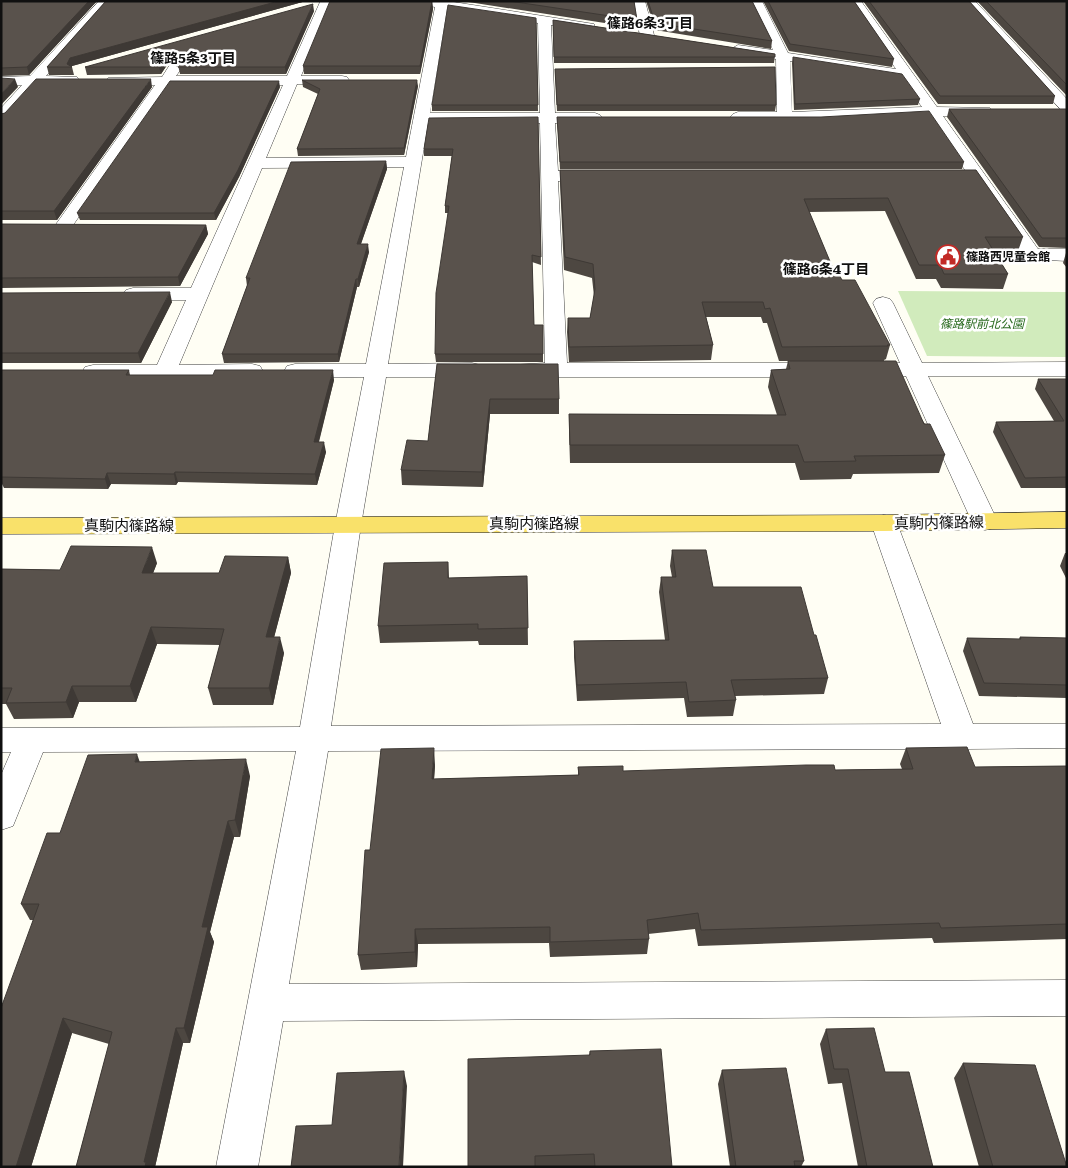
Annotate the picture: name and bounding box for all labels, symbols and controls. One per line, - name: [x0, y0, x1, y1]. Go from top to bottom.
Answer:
- district label: 篠路6条3丁目: [607, 12, 693, 32]
- district label: 篠路5条3丁目: [150, 47, 236, 67]
- public building icon: 篠路西児童会館: [935, 244, 961, 270]
- place label: 篠路西児童会館: [966, 247, 1050, 265]
- district label: 篠路6条4丁目: [783, 258, 869, 278]
- park label: 篠路駅前北公園: [940, 314, 1026, 332]
- street label: 真駒内篠路線: [894, 509, 984, 534]
- street label: 真駒内篠路線: [489, 511, 579, 534]
- street label: 真駒内篠路線: [84, 513, 174, 536]

